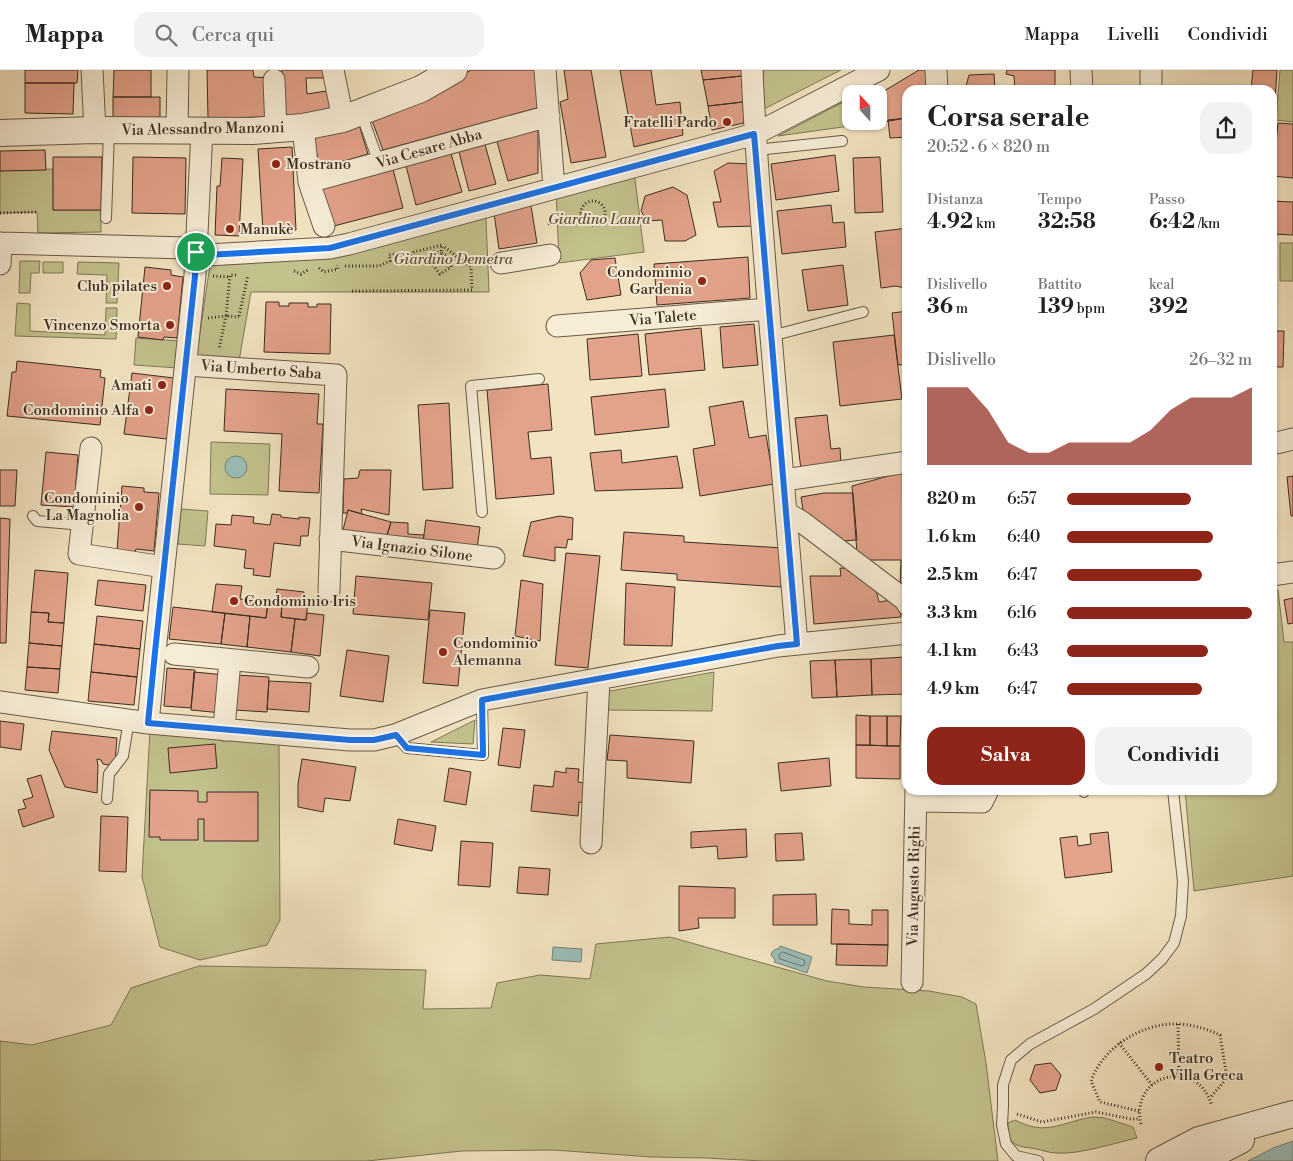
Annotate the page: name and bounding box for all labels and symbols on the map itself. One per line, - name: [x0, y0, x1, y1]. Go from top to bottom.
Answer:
- north arrow: [842, 85, 888, 130]
- place label: Fratelli Pardo: [623, 113, 717, 132]
- marker: Fratelli Pardo: [721, 116, 733, 128]
- street label: Via Alessandro Manzoni: [120, 118, 285, 140]
- street label: Via Cesare Abba: [373, 125, 485, 173]
- place label: Mostrano: [286, 155, 351, 174]
- marker: Mostrano: [270, 158, 282, 170]
- park label: Giardino Laura: [548, 210, 651, 229]
- place label: Manukè: [240, 220, 294, 239]
- marker: Manukè: [224, 223, 236, 235]
- pin: [175, 231, 217, 273]
- park label: Giardino Demetra: [393, 250, 513, 269]
- place label: Condominio Gardenia: [607, 263, 692, 299]
- marker: Condominio Gardenia: [696, 275, 708, 287]
- place label: Club pilates: [77, 277, 157, 296]
- marker: Club pilates: [161, 280, 173, 292]
- street label: Via Talete: [628, 306, 697, 330]
- place label: Vincenzo Smorta: [42, 316, 160, 335]
- marker: Vincenzo Smorta: [164, 319, 176, 331]
- street label: Via Umberto Saba: [199, 356, 323, 384]
- place label: Amati: [110, 376, 152, 395]
- marker: Amati: [156, 379, 168, 391]
- place label: Condominio Alfa: [23, 401, 139, 420]
- marker: Condominio Alfa: [143, 404, 155, 416]
- place label: Condominio La Magnolia: [44, 489, 129, 525]
- marker: Condominio La Magnolia: [133, 501, 145, 513]
- street label: Via Ignazio Silone: [349, 532, 474, 566]
- place label: Condominio Iris: [244, 592, 356, 611]
- marker: Condominio Iris: [228, 595, 240, 607]
- place label: Condominio Alemanna: [452, 634, 538, 670]
- marker: Condominio Alemanna: [437, 646, 449, 658]
- street label: Via Augusto Righi: [903, 825, 925, 948]
- place label: Teatro Villa Greca: [1168, 1049, 1244, 1085]
- marker: Teatro Villa Greca: [1153, 1061, 1165, 1073]

